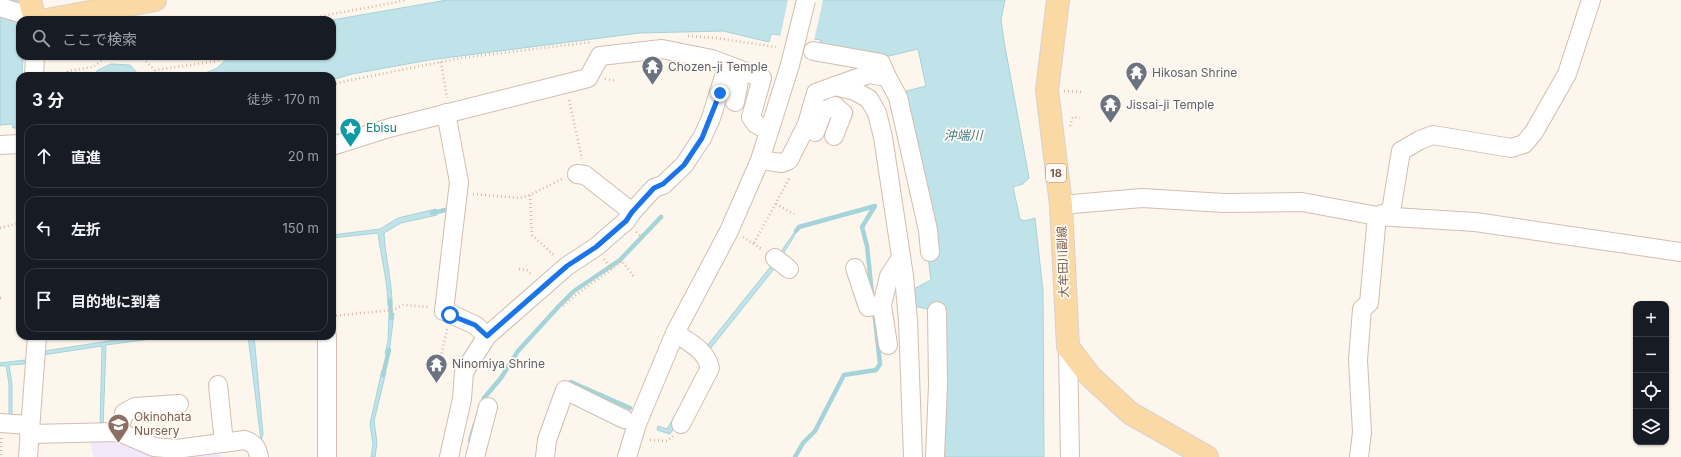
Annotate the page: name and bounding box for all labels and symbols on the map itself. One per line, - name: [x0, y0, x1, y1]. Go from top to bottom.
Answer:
- temple icon: Chozen-ji Temple: [640, 54, 666, 87]
- place label: Chozen-ji Temple: [668, 59, 768, 74]
- temple icon: Hikosan Shrine: [1123, 60, 1149, 93]
- place label: Hikosan Shrine: [1152, 65, 1237, 80]
- route end: [711, 84, 729, 102]
- temple icon: Jissai-ji Temple: [1098, 92, 1124, 125]
- place label: Jissai-ji Temple: [1126, 97, 1214, 112]
- place icon: Ebisu: [338, 115, 364, 148]
- place label: Ebisu: [366, 120, 397, 135]
- water label: 沖端川: [943, 127, 984, 143]
- road number: 18: [1046, 164, 1066, 182]
- street label: 大牟田川副線: [1054, 226, 1071, 298]
- route start: [441, 306, 459, 324]
- temple icon: Ninomiya Shrine: [424, 351, 450, 384]
- place label: Ninomiya Shrine: [452, 356, 545, 371]
- place label: Okinohata Nursery: [134, 409, 192, 438]
- school or university icon: Okinohata Nursery: [105, 411, 131, 444]

